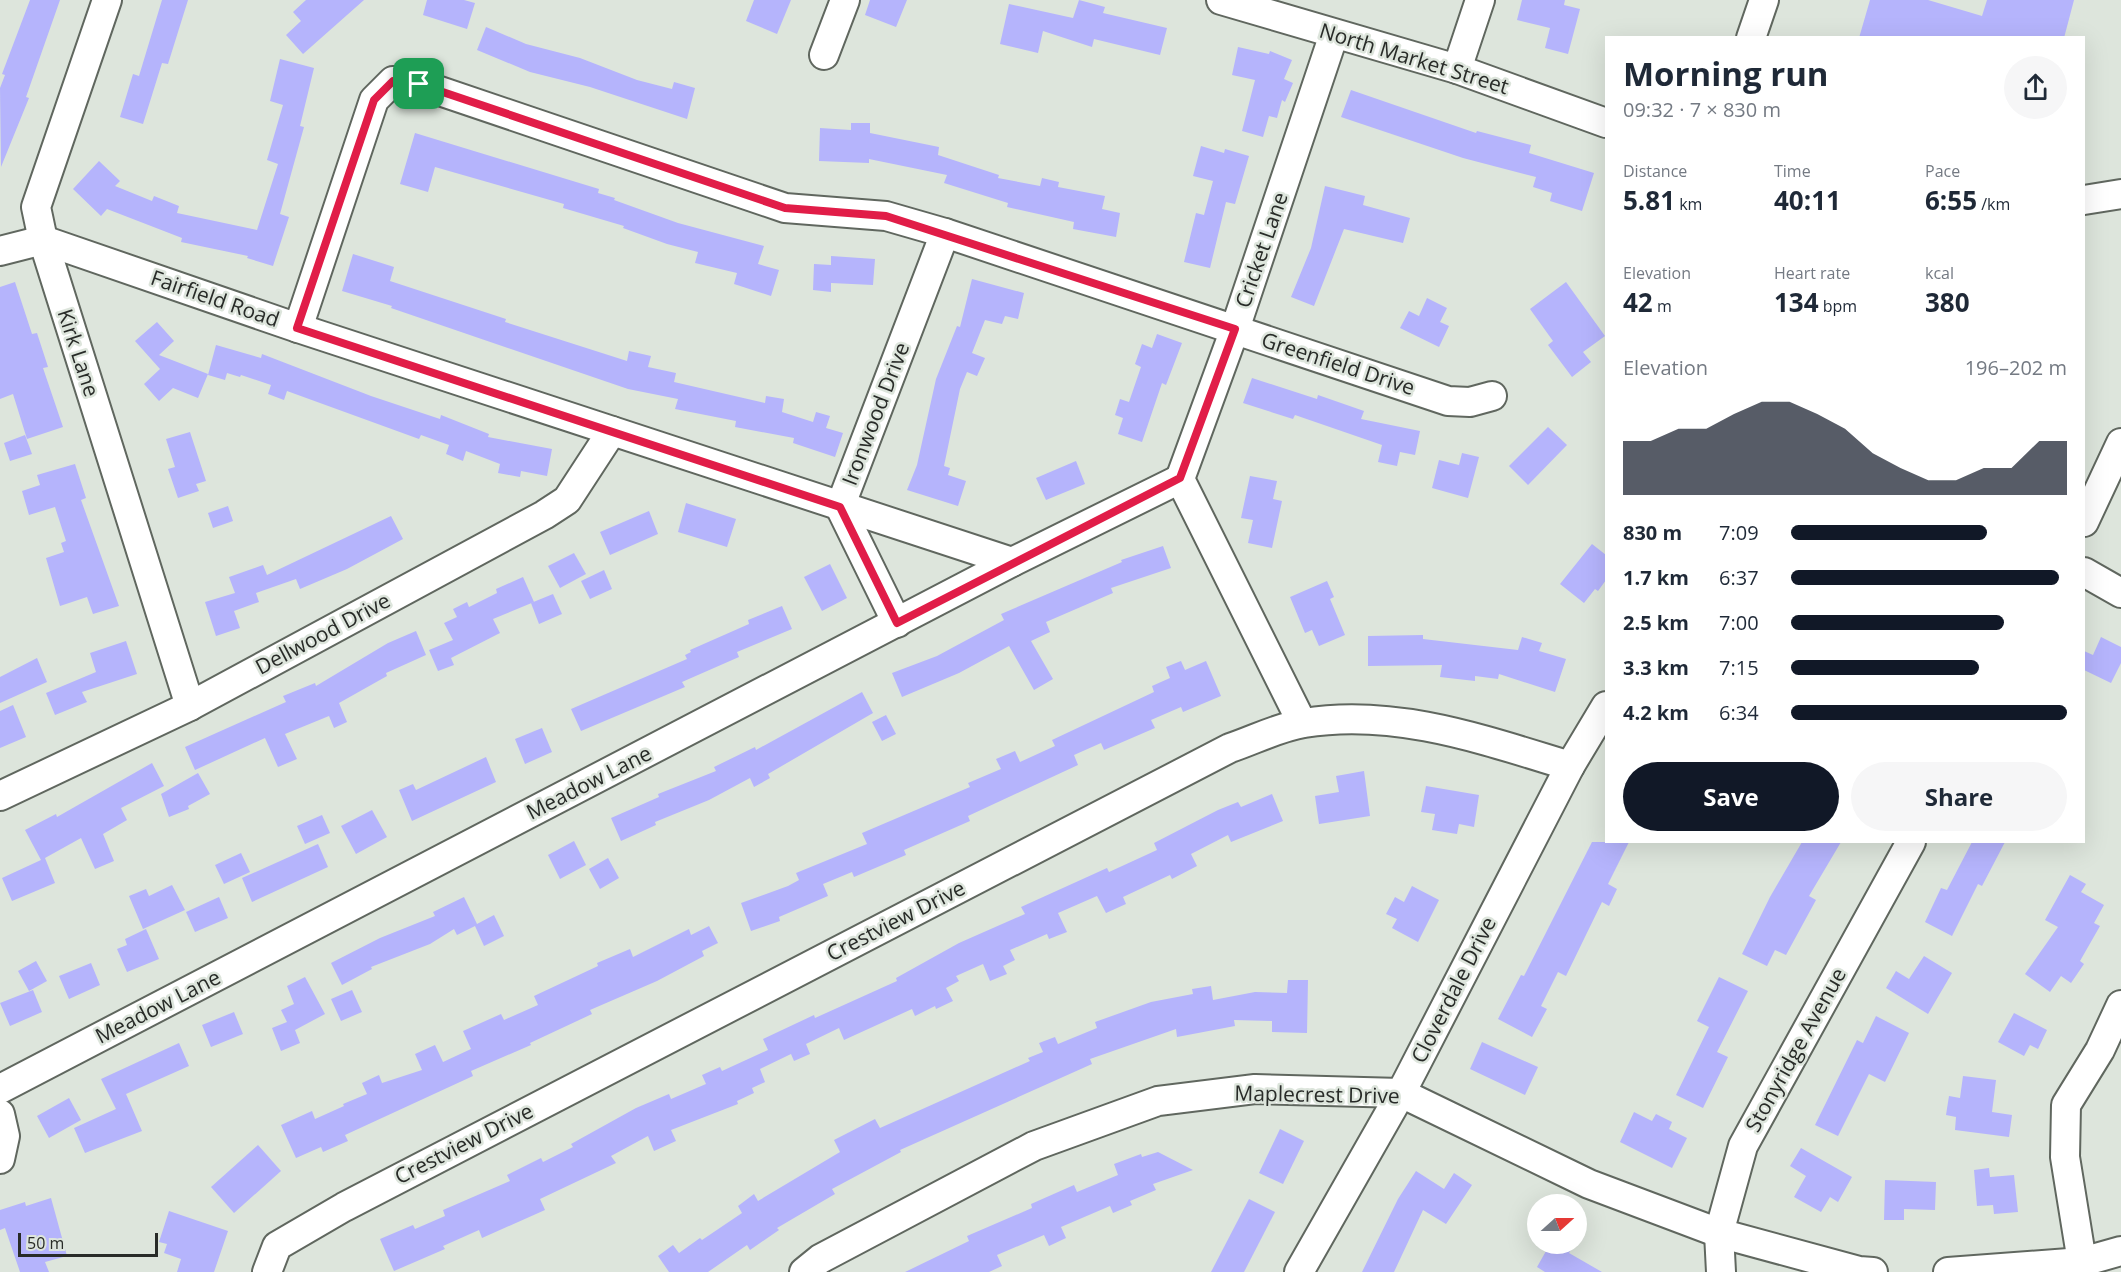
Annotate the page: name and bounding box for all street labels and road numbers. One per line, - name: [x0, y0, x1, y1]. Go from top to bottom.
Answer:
- street label: North Market Street: [1316, 16, 1512, 100]
- street label: Cricket Lane: [1228, 188, 1294, 311]
- street label: Fairfield Road: [147, 263, 283, 333]
- street label: Kirk Lane: [52, 305, 106, 400]
- street label: Greenfield Drive: [1258, 325, 1418, 401]
- street label: Ironwood Drive: [835, 338, 915, 489]
- street label: Dellwood Drive: [250, 586, 395, 680]
- street label: Meadow Lane: [521, 739, 656, 826]
- street label: Crestview Drive: [822, 873, 970, 967]
- street label: Cloverdale Drive: [1404, 912, 1502, 1067]
- street label: Stonyridge Avenue: [1738, 962, 1852, 1137]
- street label: Meadow Lane: [90, 963, 225, 1050]
- street label: Maplecrest Drive: [1234, 1079, 1400, 1109]
- street label: Crestview Drive: [390, 1096, 538, 1190]

